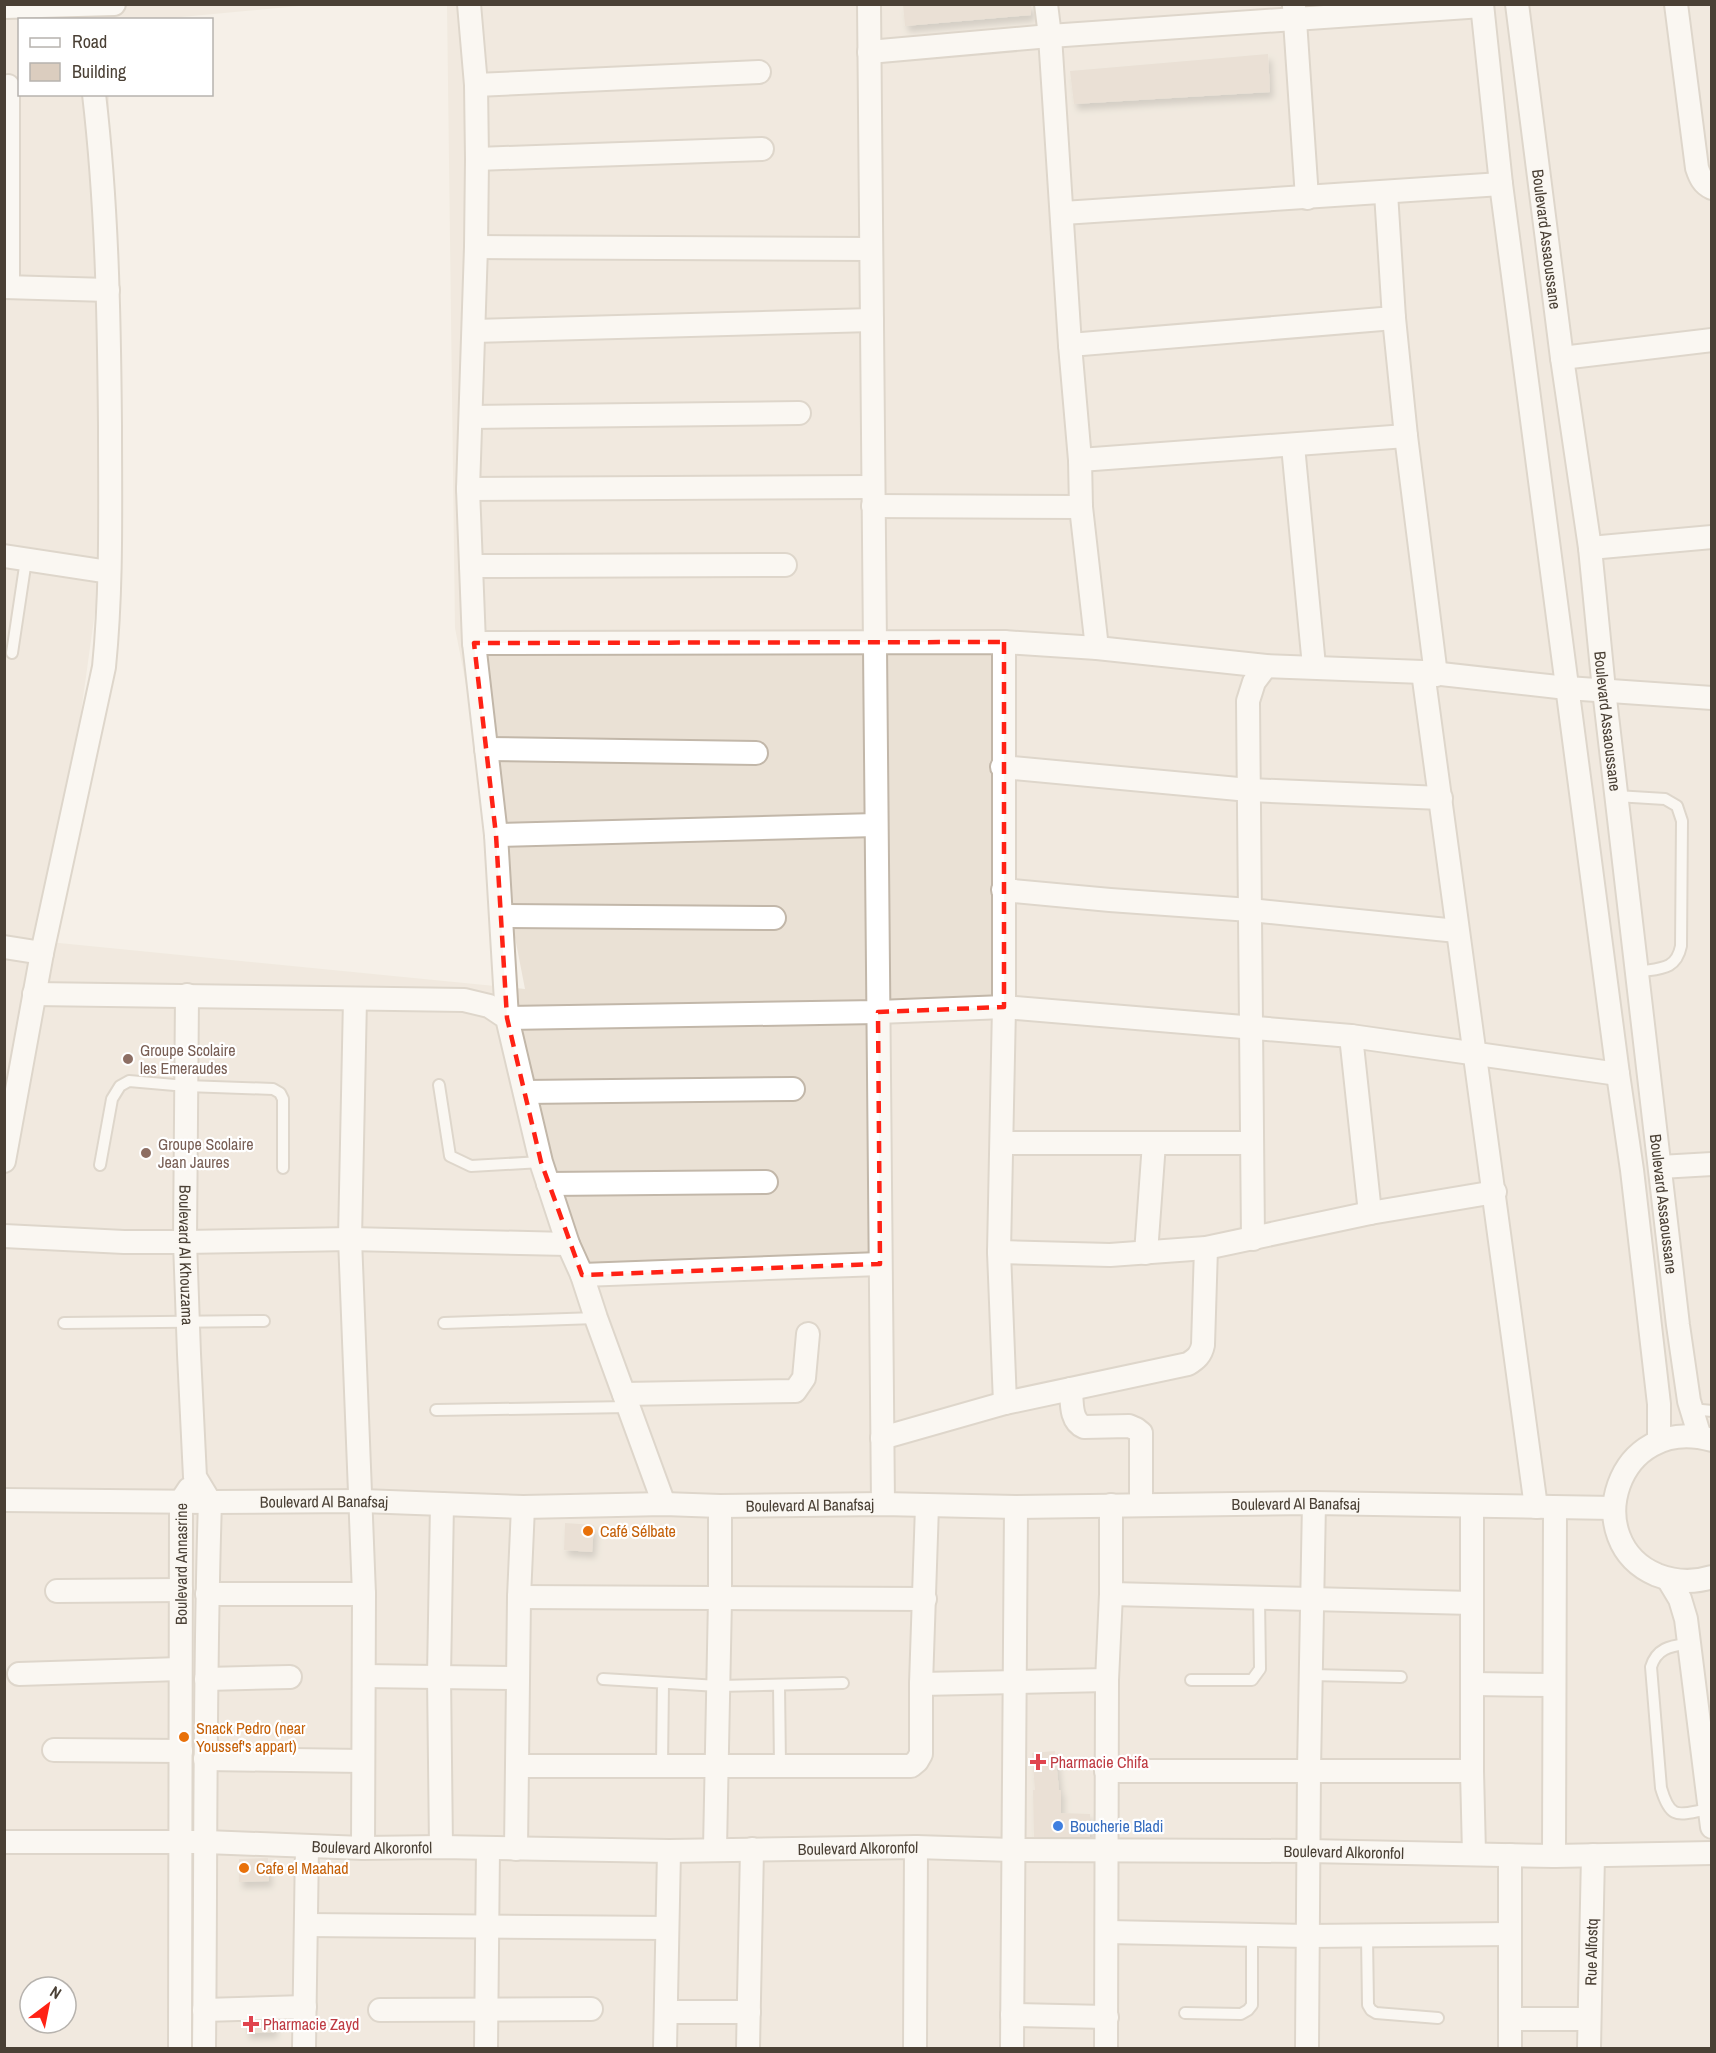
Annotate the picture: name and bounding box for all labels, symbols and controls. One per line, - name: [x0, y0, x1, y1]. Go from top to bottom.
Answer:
- legend: [18, 18, 213, 96]
- text: Road: [72, 29, 107, 54]
- text: Building: [72, 59, 127, 84]
- street label: Boulevard Assaoussane: [1527, 168, 1567, 310]
- street label: Boulevard Assaoussane: [1589, 650, 1627, 792]
- place label: Groupe Scolaire les Emeraudes: [140, 1039, 236, 1079]
- marker: Groupe Scolaire les Emeraudes: [121, 1052, 135, 1066]
- place label: Groupe Scolaire Jean Jaures: [158, 1133, 254, 1173]
- street label: Boulevard Assaoussane: [1645, 1133, 1683, 1275]
- marker: Groupe Scolaire Jean Jaures: [139, 1146, 153, 1160]
- street label: Boulevard Al Khouzama: [174, 1185, 199, 1326]
- street label: Boulevard Al Banafsaj: [260, 1490, 389, 1513]
- street label: Boulevard Al Banafsaj: [1231, 1492, 1360, 1515]
- street label: Boulevard Al Banafsaj: [745, 1493, 874, 1517]
- street label: Boulevard Annasrine: [170, 1503, 192, 1625]
- place label: Café Sélbate: [600, 1520, 676, 1542]
- marker: Café Sélbate: [581, 1524, 595, 1538]
- place label: Snack Pedro (near Youssef's appart): [196, 1717, 306, 1757]
- marker: Snack Pedro (near Youssef's appart): [177, 1730, 191, 1744]
- place label: Pharmacie Chifa: [1050, 1751, 1149, 1773]
- marker: Pharmacie Chifa: [1031, 1755, 1045, 1769]
- place label: Boucherie Bladi: [1070, 1815, 1163, 1837]
- marker: Boucherie Bladi: [1051, 1819, 1065, 1833]
- street label: Boulevard Alkoronfol: [311, 1835, 432, 1859]
- street label: Boulevard Alkoronfol: [797, 1836, 918, 1860]
- street label: Boulevard Alkoronfol: [1284, 1840, 1404, 1864]
- place label: Cafe el Maahad: [256, 1857, 349, 1879]
- marker: Cafe el Maahad: [237, 1861, 251, 1875]
- street label: Rue Alfostq: [1579, 1918, 1603, 1986]
- north arrow: [18, 1975, 78, 2035]
- text: N: [46, 1980, 66, 2004]
- place label: Pharmacie Zayd: [263, 2013, 359, 2035]
- marker: Pharmacie Zayd: [244, 2017, 258, 2031]

